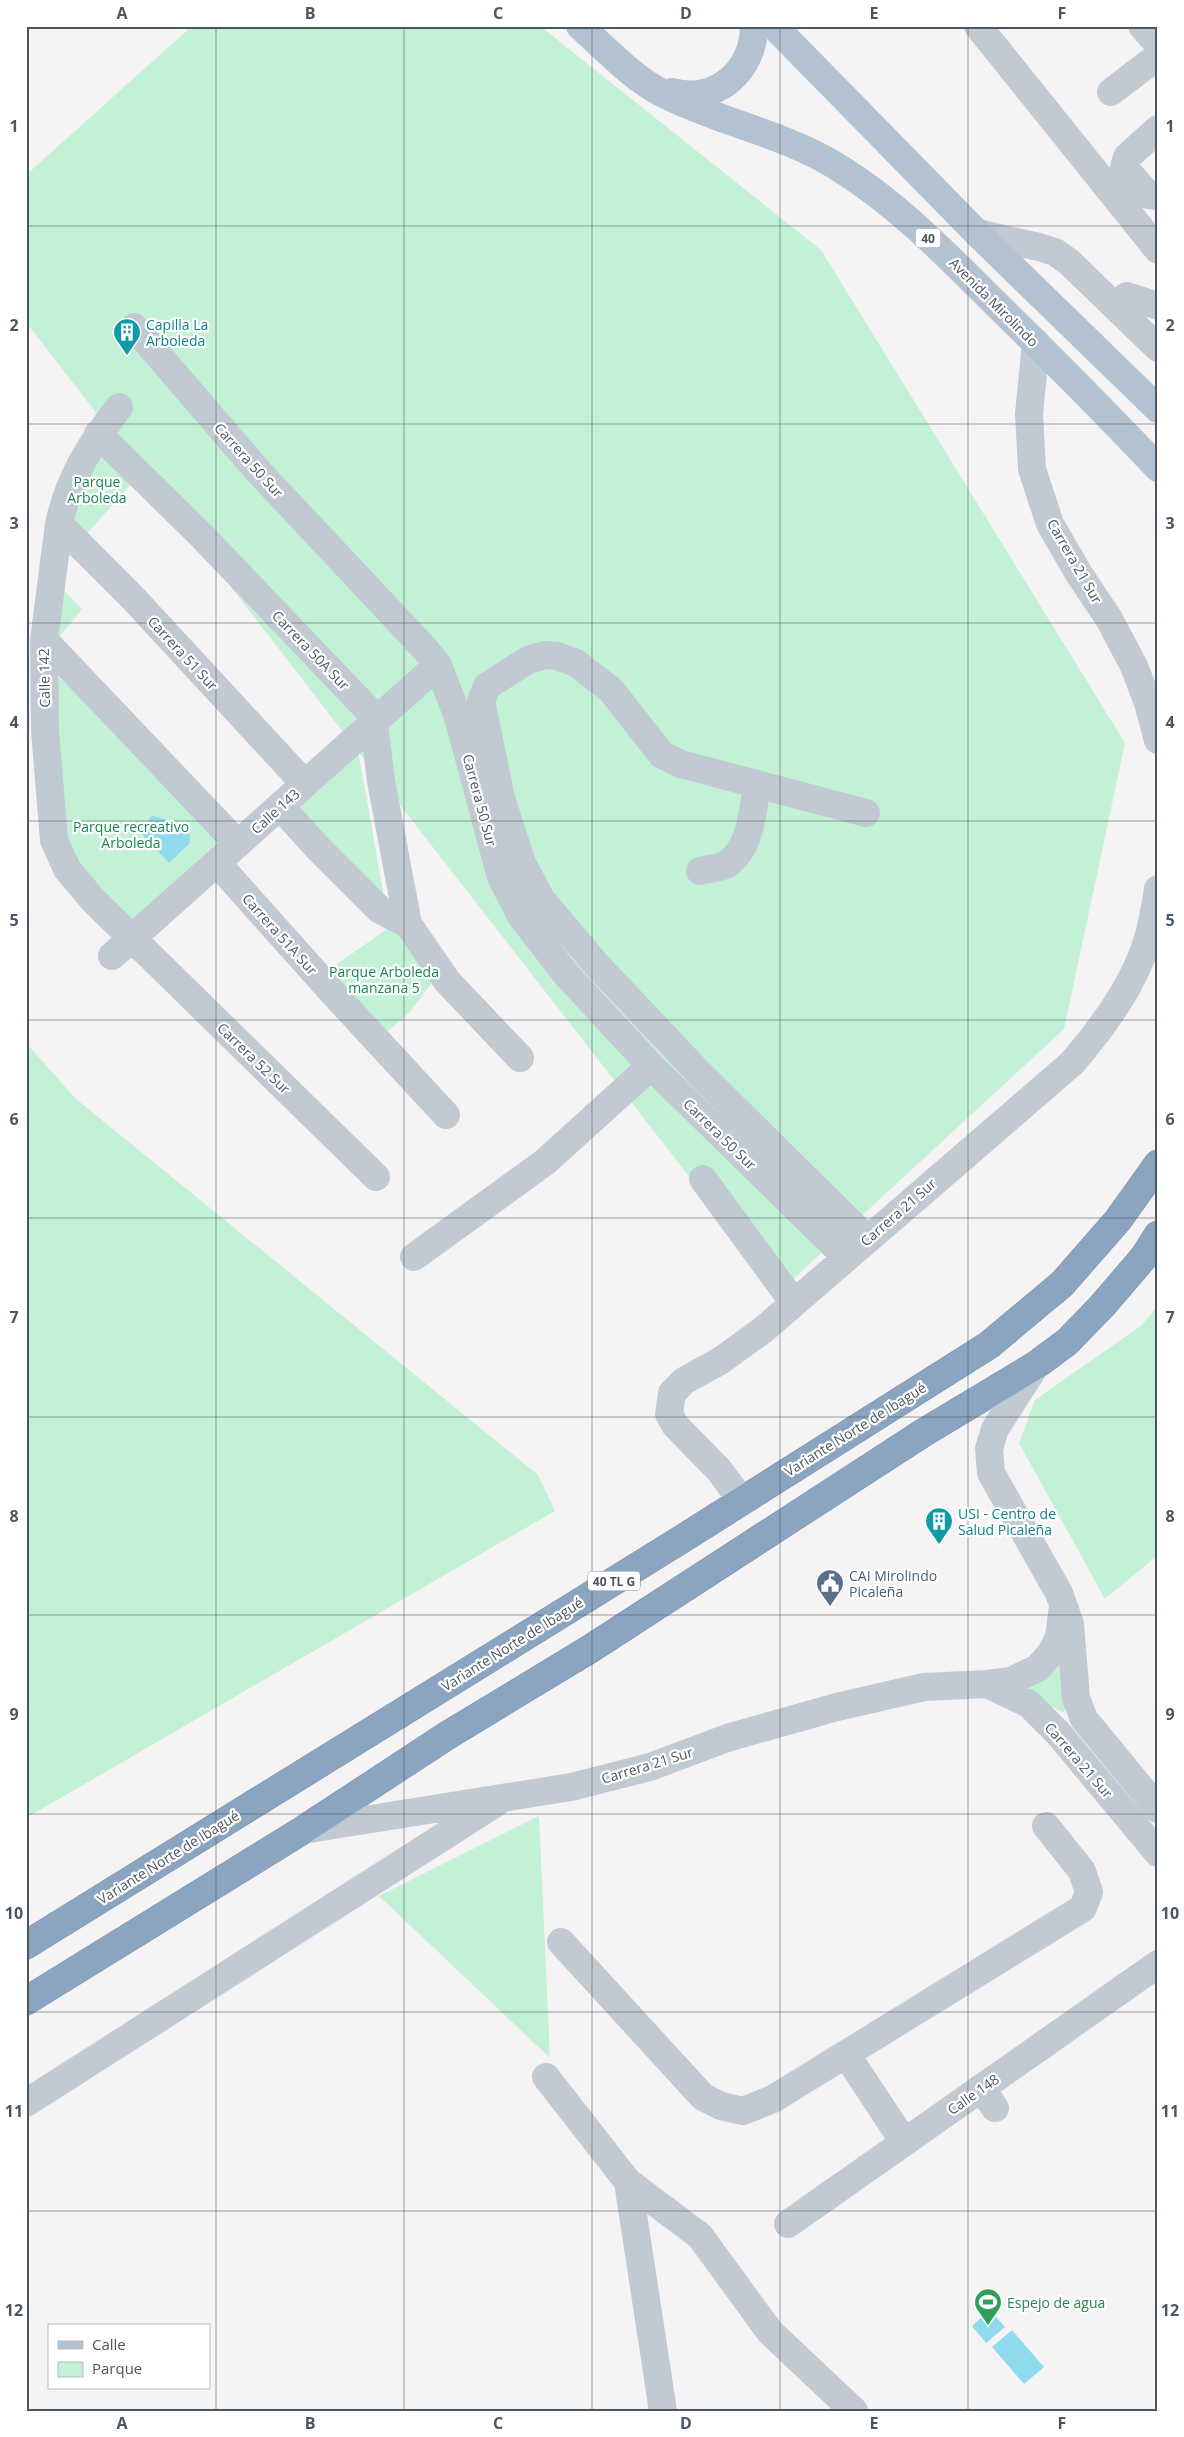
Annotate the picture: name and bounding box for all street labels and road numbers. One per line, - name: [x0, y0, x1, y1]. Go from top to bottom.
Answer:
- road number: 40: [916, 228, 940, 248]
- street label: Avenida Mirolindo: [945, 253, 1043, 351]
- street label: Carrera 50 Sur: [210, 418, 288, 502]
- street label: Carrera 21 Sur: [1043, 515, 1107, 607]
- street label: Carrera 50A Sur: [268, 606, 354, 694]
- street label: Carrera 51 Sur: [144, 612, 222, 694]
- street label: Calle 142: [34, 648, 54, 708]
- street label: Carrera 50 Sur: [459, 752, 501, 848]
- street label: Calle 143: [247, 784, 303, 838]
- street label: Carrera 51A Sur: [238, 889, 322, 979]
- street label: Carrera 52 Sur: [213, 1018, 295, 1098]
- street label: Carrera 50 Sur: [679, 1094, 761, 1174]
- street label: Carrera 21 Sur: [856, 1174, 940, 1250]
- street label: Variante Norte de Ibagué: [781, 1377, 930, 1480]
- road number: 40 TL G: [588, 1572, 640, 1590]
- street label: Variante Norte de Ibagué: [438, 1592, 587, 1695]
- street label: Carrera 21 Sur: [1041, 1718, 1117, 1802]
- street label: Carrera 21 Sur: [599, 1742, 695, 1788]
- street label: Variante Norte de Ibagué: [94, 1805, 243, 1908]
- street label: Calle 148: [943, 2069, 1003, 2119]

